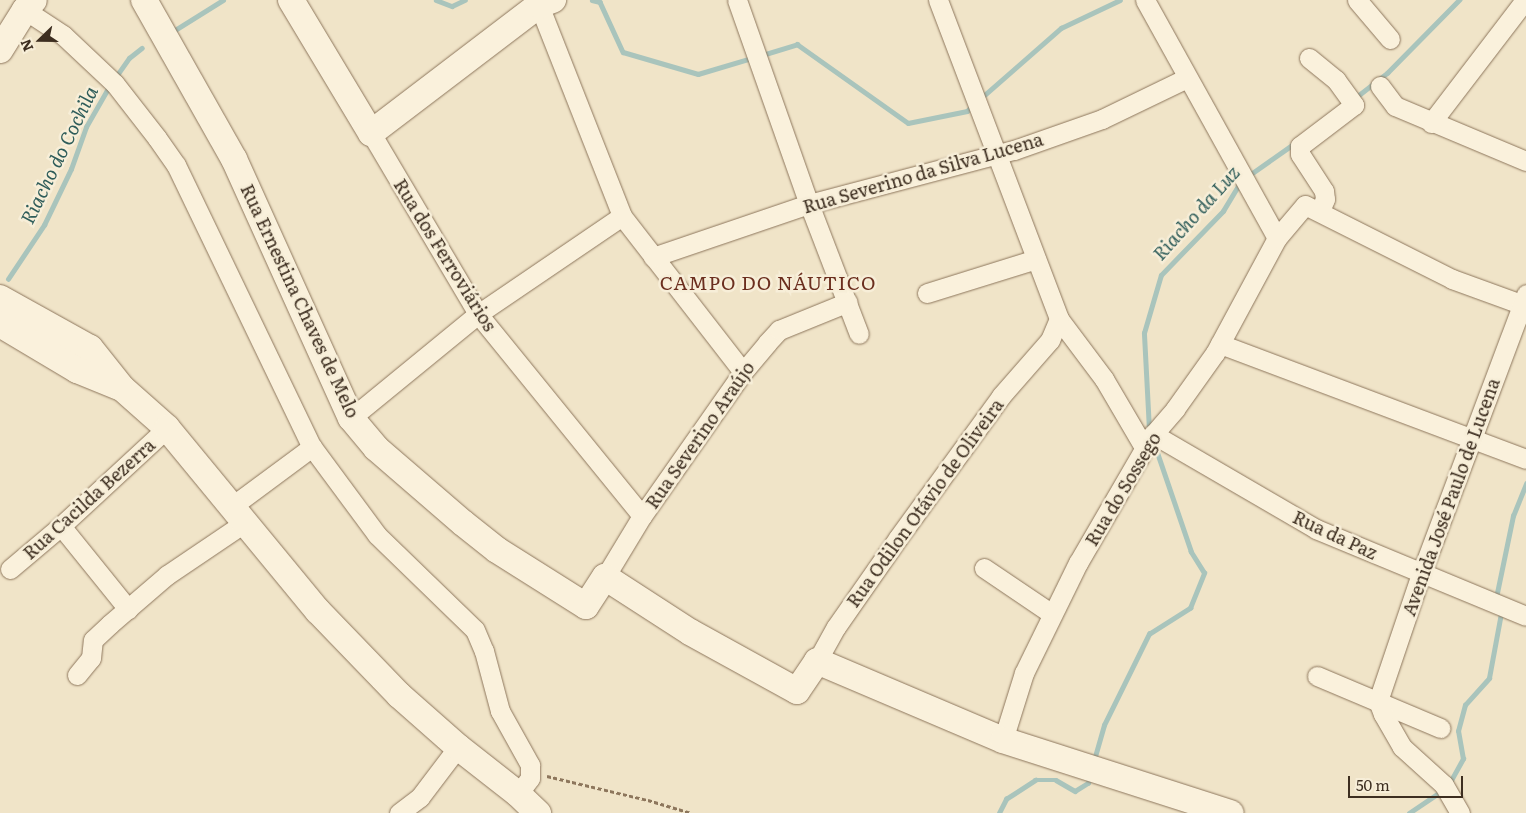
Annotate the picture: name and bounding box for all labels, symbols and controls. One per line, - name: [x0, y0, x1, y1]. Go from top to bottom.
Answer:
- north arrow: [15, 15, 65, 65]
- text: N: [15, 36, 38, 55]
- water label: Riacho do Cochila: [16, 82, 102, 228]
- street label: Rua Severino da Silva Lucena: [800, 128, 1046, 218]
- water label: Riacho da Luz: [1148, 161, 1244, 265]
- street label: Rua dos Ferroviários: [389, 175, 501, 335]
- street label: Rua Ernestina Chaves de Melo: [236, 181, 364, 421]
- district label: CAMPO DO NÁUTICO: [658, 272, 878, 294]
- street label: Rua Severino Araújo: [641, 357, 759, 513]
- street label: Avenida José Paulo de Lucena: [1398, 375, 1504, 619]
- street label: Rua Odilon Otávio de Oliveira: [842, 395, 1008, 611]
- street label: Rua do Sossego: [1081, 428, 1165, 550]
- street label: Rua Cacilda Bezerra: [19, 434, 159, 564]
- street label: Rua da Paz: [1289, 506, 1381, 564]
- scale bar: [1351, 766, 1466, 798]
- text: 50 m: [1356, 773, 1390, 796]

